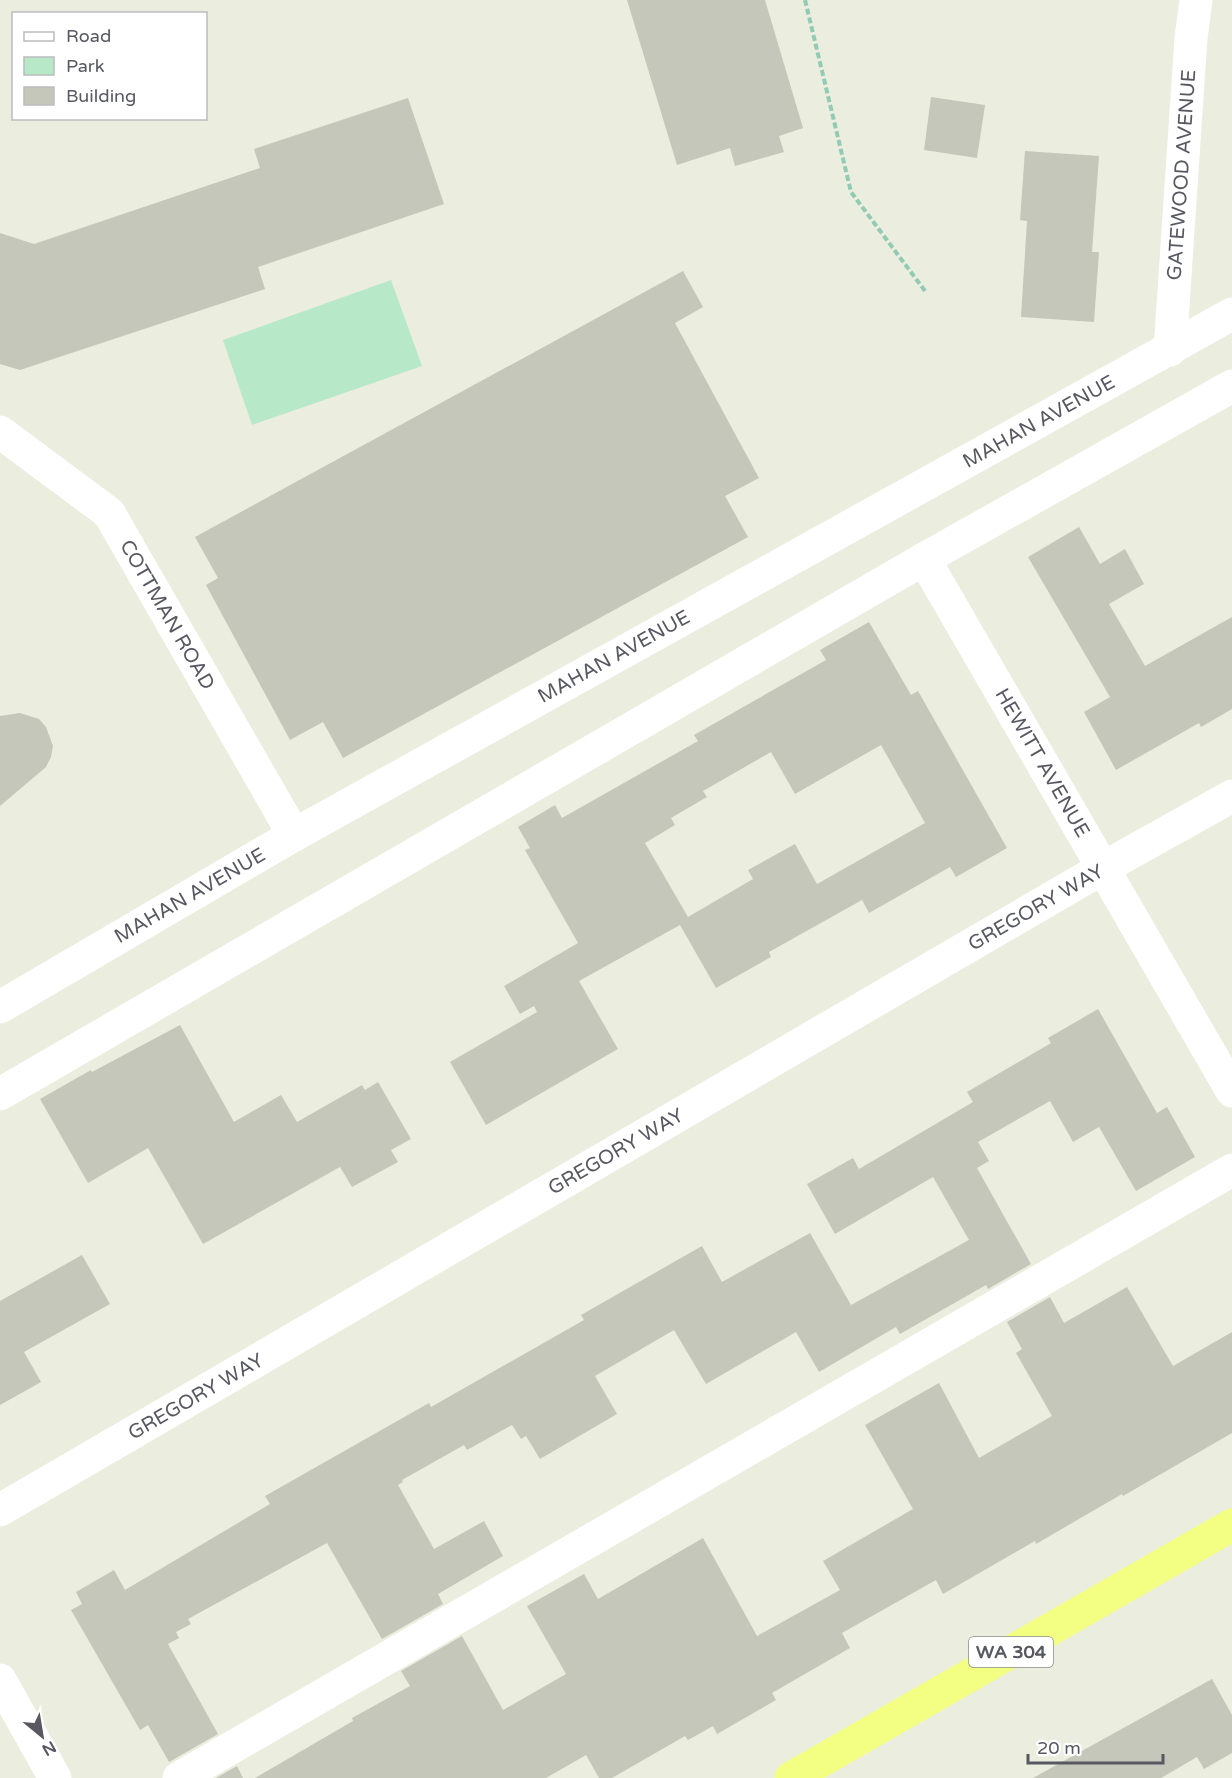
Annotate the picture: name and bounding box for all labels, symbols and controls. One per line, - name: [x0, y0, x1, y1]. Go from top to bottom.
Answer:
- legend: [12, 12, 207, 120]
- text: Road: [66, 25, 111, 47]
- text: Park: [66, 55, 105, 77]
- street label: GATEWOOD AVENUE: [1163, 69, 1201, 281]
- text: Building: [66, 85, 136, 107]
- street label: MAHAN AVENUE: [959, 370, 1119, 474]
- street label: COTTMAN ROAD: [114, 536, 220, 694]
- street label: MAHAN AVENUE: [534, 605, 694, 709]
- street label: HEWITT AVENUE: [990, 684, 1094, 842]
- street label: MAHAN AVENUE: [110, 843, 270, 949]
- street label: GREGORY WAY: [964, 859, 1108, 956]
- street label: GREGORY WAY: [544, 1103, 688, 1200]
- street label: GREGORY WAY: [124, 1348, 268, 1445]
- road number: WA 304: [969, 1637, 1053, 1667]
- north arrow: [12, 1706, 72, 1766]
- scale bar: [1028, 1727, 1163, 1765]
- text: N: [38, 1736, 60, 1760]
- text: 20 m: [1037, 1737, 1081, 1759]

